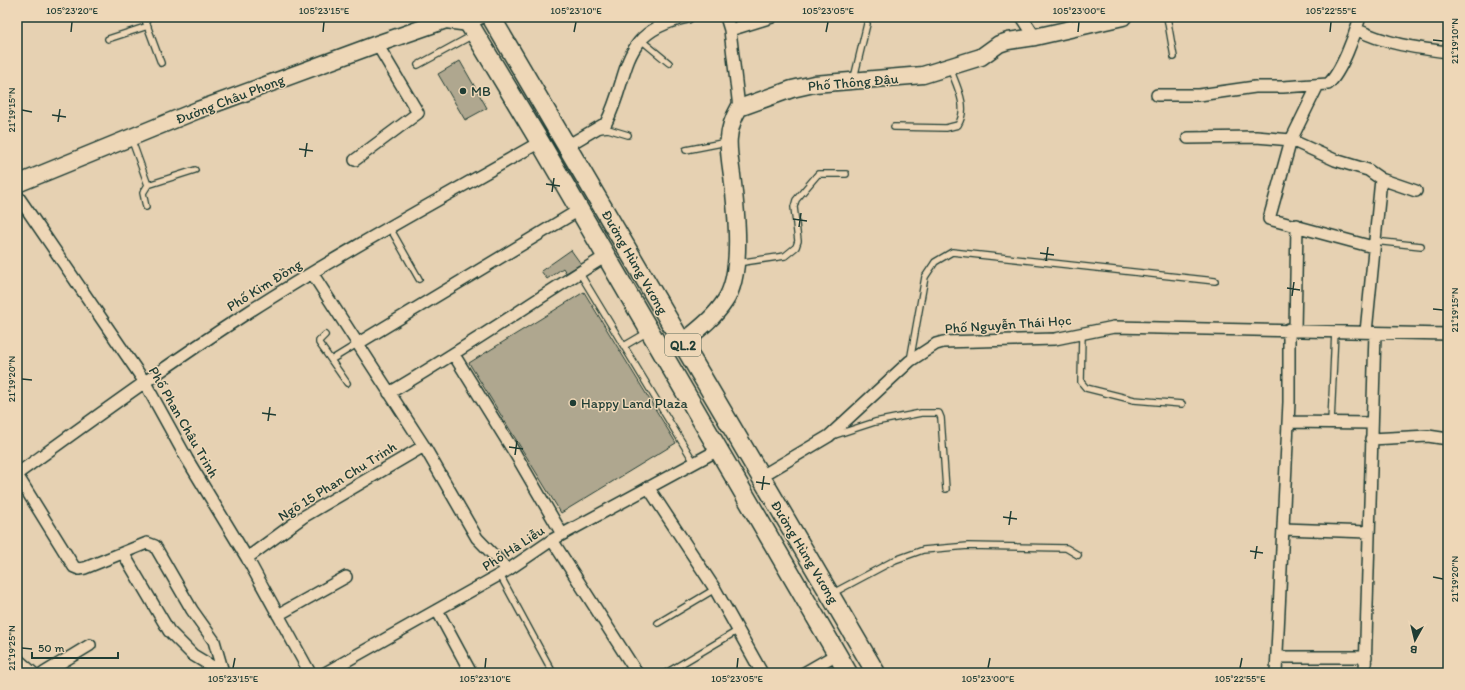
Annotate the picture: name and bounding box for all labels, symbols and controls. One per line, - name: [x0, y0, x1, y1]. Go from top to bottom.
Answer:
- text: 105°23'20"E: [46, 4, 99, 17]
- text: 105°23'15"E: [299, 4, 350, 17]
- text: 105°23'10"E: [550, 4, 602, 17]
- text: 105°23'05"E: [802, 4, 855, 17]
- text: 105°23'00"E: [1052, 4, 1106, 17]
- text: 105°22'55"E: [1305, 4, 1357, 17]
- text: 21°19'10"N: [1448, 18, 1461, 64]
- street label: Phố Thông Đậu: [807, 70, 899, 95]
- street label: Đường Châu Phong: [173, 71, 288, 128]
- place label: MB: [471, 83, 491, 100]
- marker: MB: [458, 86, 468, 96]
- text: 21°19'15"N: [5, 87, 18, 132]
- street label: Đường Hùng Vương: [598, 207, 672, 318]
- street label: Phố Kim Đồng: [224, 255, 306, 315]
- text: 21°19'15"N: [1448, 287, 1461, 332]
- street label: Phố Nguyễn Thái Học: [944, 312, 1072, 337]
- road number: QL.2: [665, 334, 701, 356]
- text: 21°19'20"N: [5, 356, 18, 402]
- street label: Phố Phan Châu Trinh: [145, 364, 223, 481]
- place label: Happy Land Plaza: [581, 395, 688, 412]
- marker: Happy Land Plaza: [568, 398, 578, 408]
- street label: Ngõ 15 Phan Chu Trinh: [275, 438, 400, 525]
- street label: Đường Hùng Vương: [767, 498, 843, 608]
- street label: Phố Hà Liễu: [479, 522, 548, 575]
- text: 21°19'20"N: [1448, 556, 1461, 602]
- north arrow: [1395, 620, 1435, 660]
- text: 21°19'25"N: [5, 625, 18, 671]
- scale bar: [32, 634, 118, 660]
- text: 50 m: [38, 641, 64, 655]
- text: B: [1409, 642, 1418, 656]
- text: 105°23'15"E: [208, 672, 259, 685]
- text: 105°23'10"E: [459, 672, 511, 685]
- text: 105°23'05"E: [711, 672, 764, 685]
- text: 105°23'00"E: [961, 672, 1015, 685]
- text: 105°22'55"E: [1214, 672, 1266, 685]

